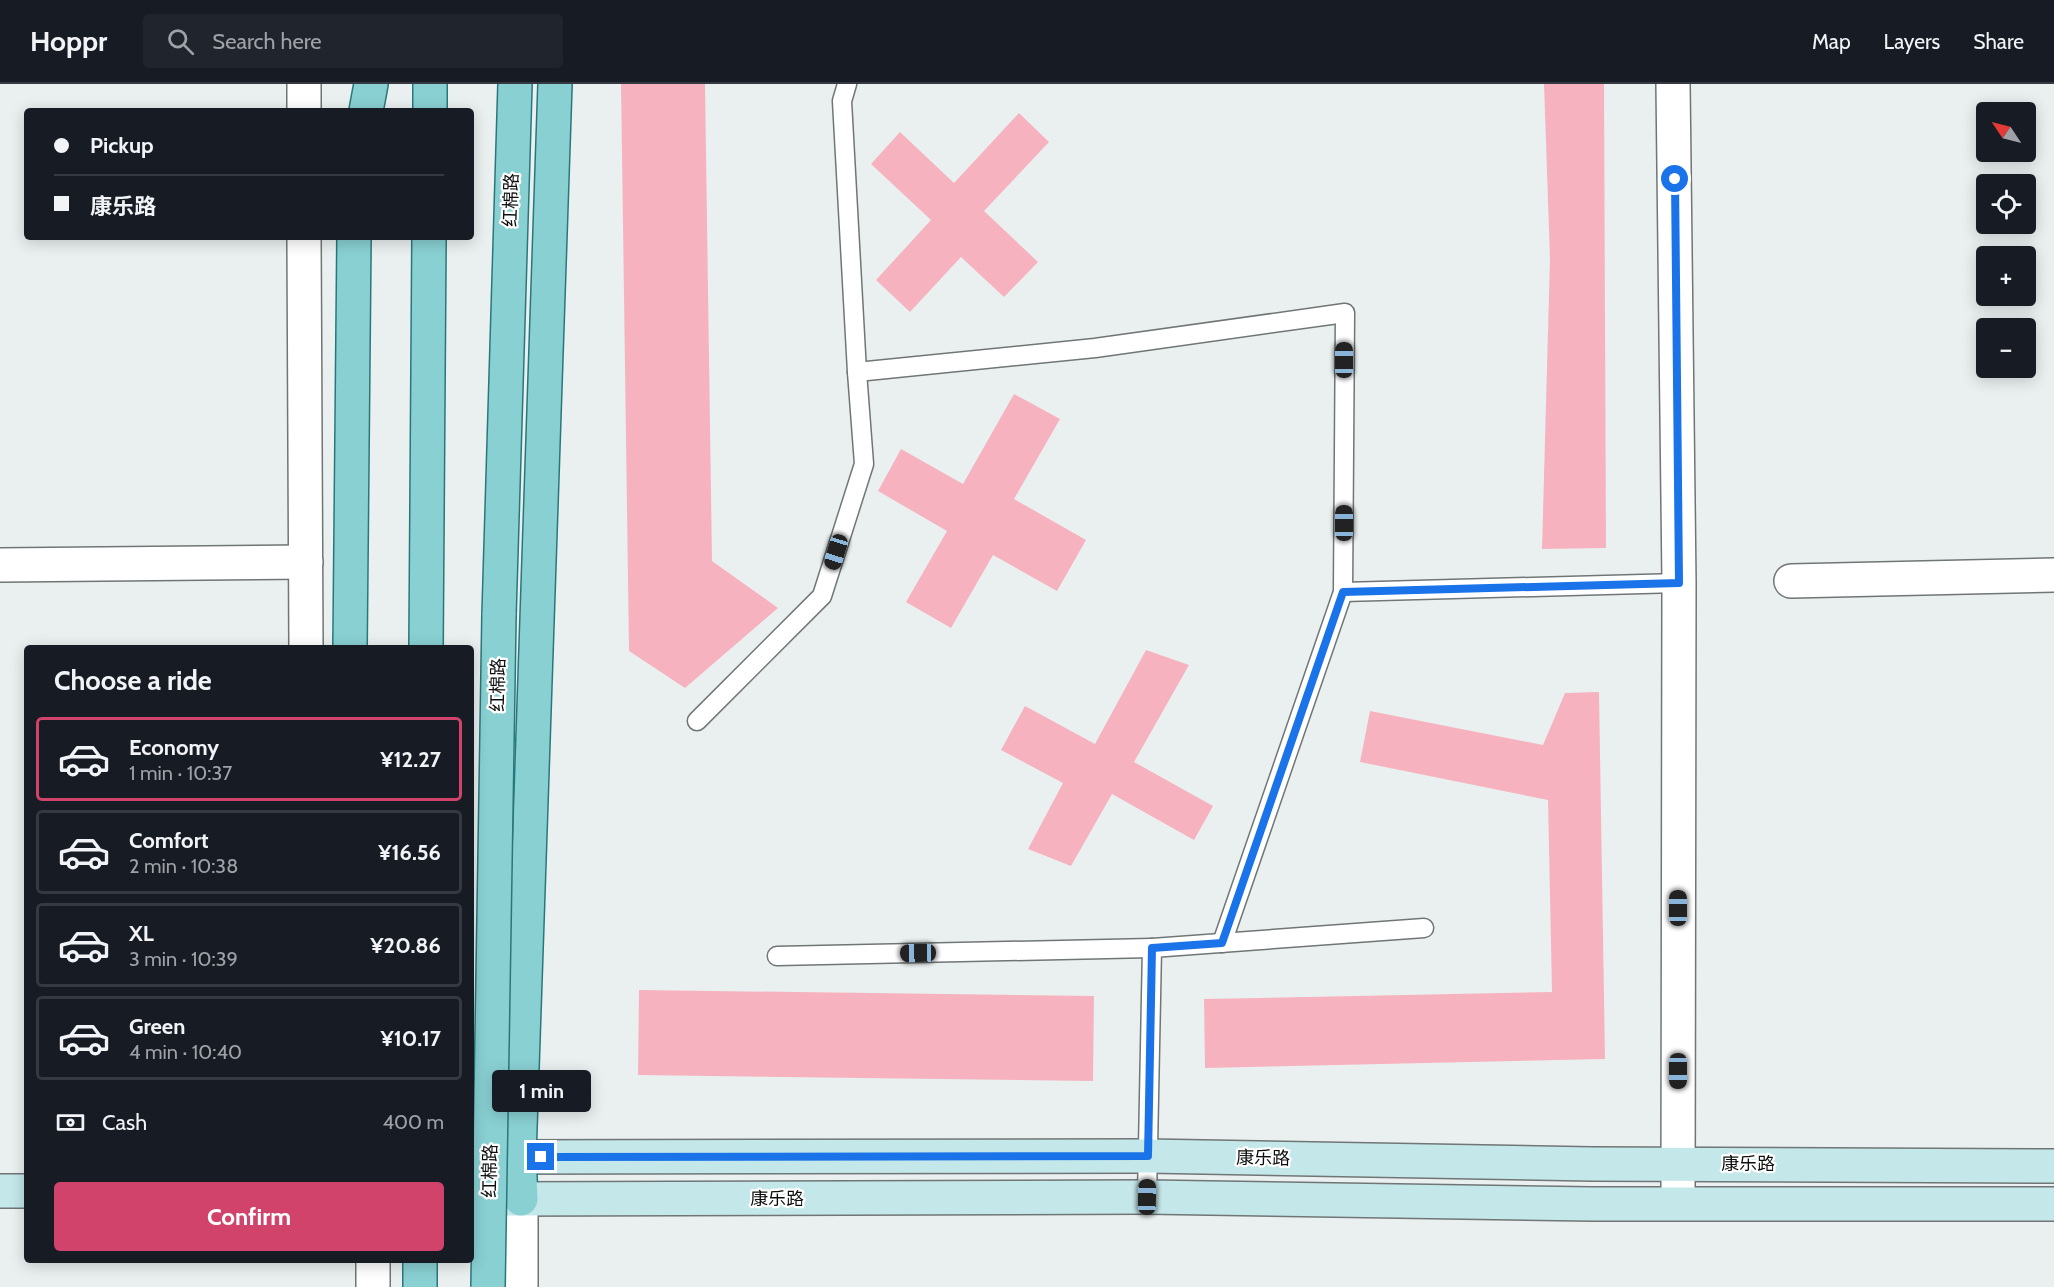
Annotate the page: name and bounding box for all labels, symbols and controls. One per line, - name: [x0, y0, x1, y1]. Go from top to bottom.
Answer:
- search box: [143, 14, 563, 68]
- text: Hoppr: [30, 24, 107, 58]
- icon: search: [164, 25, 197, 58]
- text: Search here: [212, 28, 322, 55]
- text: Map: [1812, 29, 1851, 54]
- text: Layers: [1884, 29, 1940, 54]
- text: Share: [1973, 29, 2024, 54]
- north arrow: [1976, 102, 2036, 162]
- map controls: [1976, 102, 2036, 378]
- text: Pickup: [90, 132, 154, 159]
- route start: [1661, 165, 1688, 192]
- street label: 红棉路: [499, 173, 523, 227]
- button: locate: [1976, 174, 2036, 234]
- text: 康乐路: [90, 193, 156, 220]
- button: +: [1976, 246, 2036, 306]
- button: −: [1976, 318, 2036, 378]
- car: [1335, 342, 1353, 378]
- car: [1335, 505, 1353, 541]
- car: [822, 532, 850, 572]
- street label: 红棉路: [487, 658, 509, 712]
- text: Choose a ride: [54, 664, 212, 697]
- icon: car: [57, 732, 111, 786]
- text: Economy: [129, 734, 219, 761]
- text: ¥12.27: [380, 746, 441, 773]
- text: 1 min · 10:37: [129, 761, 232, 785]
- icon: car: [57, 825, 111, 879]
- text: Comfort: [129, 827, 208, 854]
- text: ¥16.56: [378, 839, 441, 866]
- text: 2 min · 10:38: [129, 854, 238, 878]
- car: [1669, 890, 1687, 926]
- icon: car: [57, 918, 111, 972]
- text: XL: [129, 920, 154, 947]
- text: ¥20.86: [370, 932, 441, 959]
- car: [900, 944, 936, 962]
- text: 3 min · 10:39: [129, 947, 238, 971]
- icon: car: [57, 1011, 111, 1065]
- text: Green: [129, 1013, 185, 1040]
- text: ¥10.17: [380, 1025, 441, 1052]
- text: 4 min · 10:40: [129, 1040, 242, 1064]
- car: [1669, 1053, 1687, 1089]
- callout: 1 min: [492, 1070, 590, 1112]
- text: 1 min: [519, 1079, 564, 1103]
- icon: cash: [54, 1106, 87, 1139]
- text: Cash: [102, 1109, 147, 1136]
- text: 400 m: [382, 1110, 444, 1134]
- route end: [527, 1143, 554, 1170]
- street label: 红棉路: [479, 1144, 501, 1198]
- street label: 康乐路: [1236, 1147, 1290, 1169]
- street label: 康乐路: [1721, 1153, 1775, 1175]
- car: [1138, 1179, 1156, 1215]
- button: Confirm: [54, 1182, 444, 1251]
- street label: 康乐路: [750, 1188, 804, 1210]

